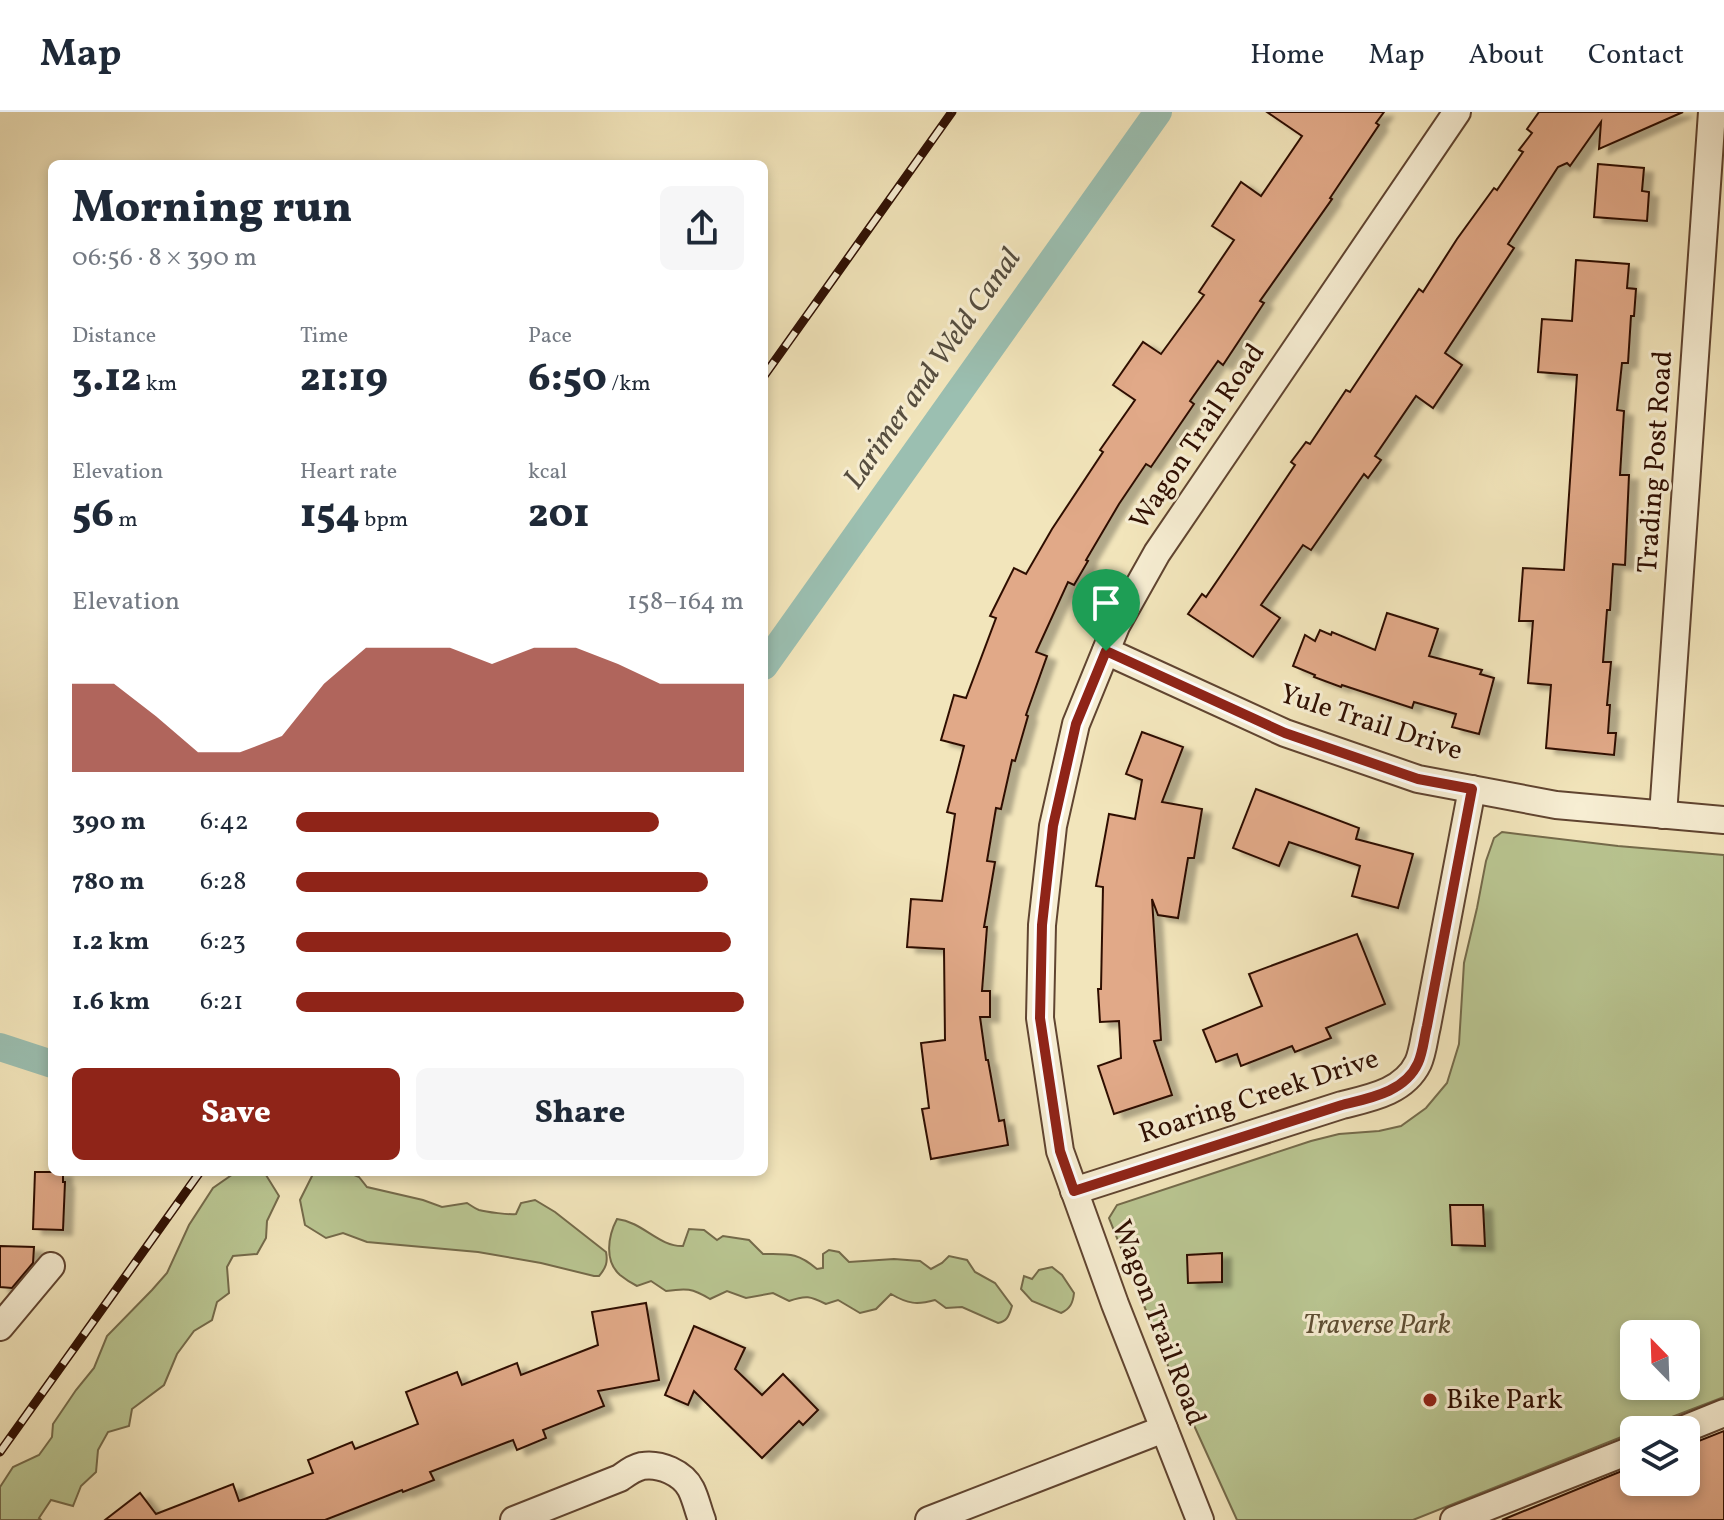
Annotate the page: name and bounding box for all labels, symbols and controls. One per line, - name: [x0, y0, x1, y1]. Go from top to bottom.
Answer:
- text: Map: [40, 29, 121, 82]
- text: Home: [1250, 36, 1324, 75]
- text: Map: [1368, 36, 1424, 75]
- text: About: [1468, 36, 1544, 75]
- text: Contact: [1588, 36, 1684, 75]
- text: Morning run: [72, 179, 352, 240]
- button: share: [660, 186, 744, 270]
- text: 06:56 · 8 × 390 m: [72, 240, 257, 276]
- water label: Larimer and Weld Canal: [834, 240, 1032, 498]
- text: Distance: [72, 321, 156, 352]
- text: Time: [300, 321, 348, 352]
- text: Pace: [528, 321, 572, 352]
- street label: Wagon Trail Road: [1121, 336, 1275, 538]
- street label: Trading Post Road: [1629, 349, 1683, 575]
- text: 3.12: [72, 352, 141, 408]
- text: 21:19: [300, 352, 388, 408]
- text: 6:50: [528, 352, 607, 408]
- text: km: [141, 369, 177, 400]
- text: /km: [607, 369, 651, 400]
- text: Elevation: [72, 457, 163, 488]
- text: Heart rate: [300, 457, 397, 488]
- text: kcal: [528, 457, 567, 488]
- text: 56: [72, 488, 114, 544]
- text: 154: [300, 488, 360, 544]
- text: 201: [528, 488, 590, 544]
- text: m: [114, 505, 138, 536]
- text: bpm: [360, 505, 408, 536]
- pin: [1072, 569, 1140, 651]
- icon: arrive: [1084, 581, 1128, 625]
- text: Elevation: [72, 584, 180, 620]
- text: 158–164 m: [627, 584, 744, 620]
- street label: Yule Trail Drive: [1275, 675, 1467, 771]
- text: 390 m: [72, 804, 146, 840]
- text: 6:42: [200, 804, 249, 840]
- text: 780 m: [72, 864, 145, 900]
- text: 6:28: [200, 864, 246, 900]
- text: 1.2 km: [72, 924, 149, 960]
- text: 6:23: [200, 924, 246, 960]
- text: 1.6 km: [72, 984, 150, 1020]
- text: 6:21: [200, 984, 243, 1020]
- street label: Roaring Creek Drive: [1134, 1040, 1384, 1154]
- button: Save: [72, 1068, 400, 1160]
- button: Share: [416, 1068, 744, 1160]
- street label: Wagon Trail Road: [1101, 1215, 1215, 1431]
- park label: Traverse Park: [1303, 1306, 1451, 1345]
- north arrow: [1620, 1320, 1700, 1400]
- map controls: [1620, 1320, 1700, 1496]
- place label: Bike Park: [1446, 1381, 1563, 1420]
- marker: Bike Park: [1421, 1391, 1439, 1409]
- button: layers: [1620, 1416, 1700, 1496]

